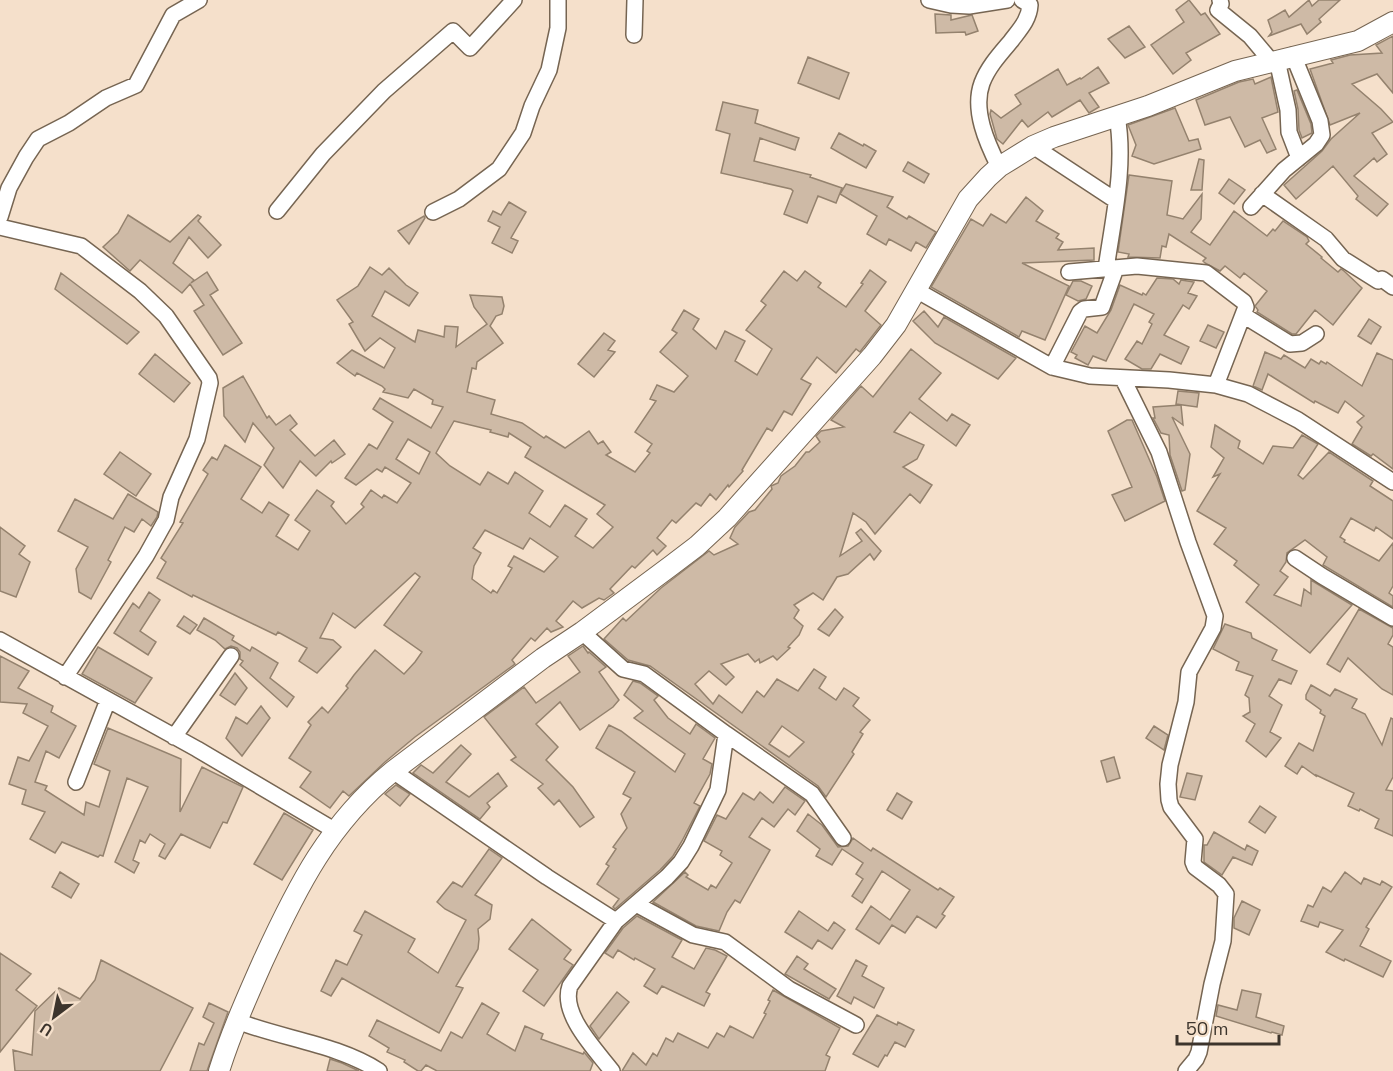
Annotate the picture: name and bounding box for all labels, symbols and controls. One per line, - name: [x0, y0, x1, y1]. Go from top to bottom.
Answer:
- north arrow: [24, 987, 84, 1047]
- scale bar: [1177, 1008, 1279, 1046]
- text: 50 m: [1186, 1017, 1228, 1040]
- text: U: [36, 1018, 56, 1041]

